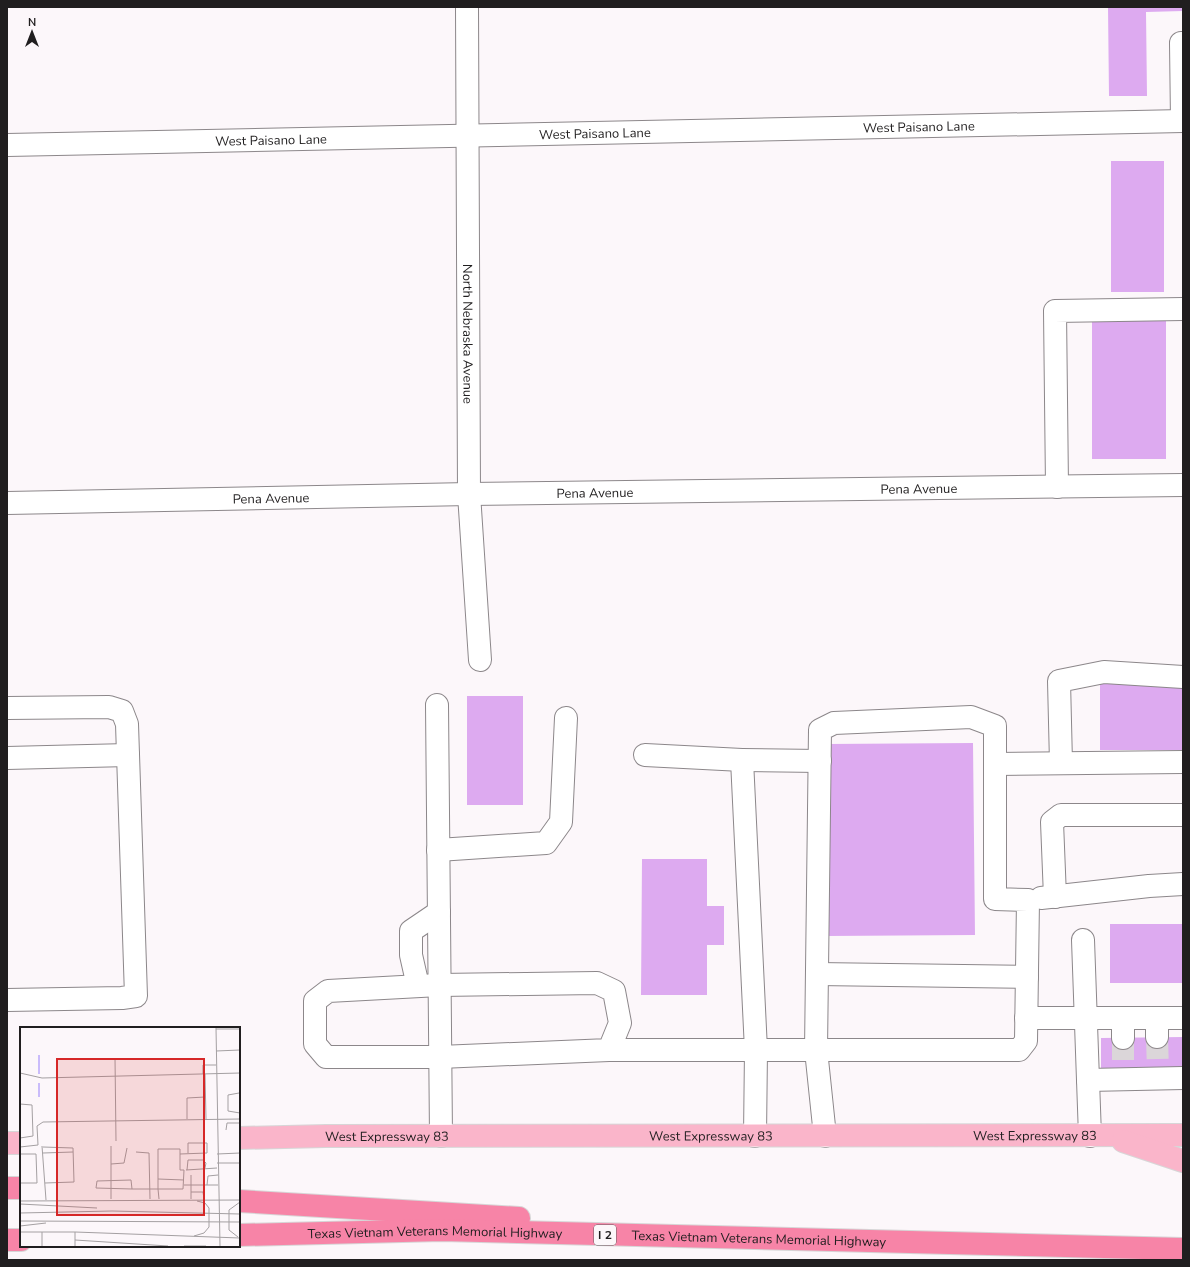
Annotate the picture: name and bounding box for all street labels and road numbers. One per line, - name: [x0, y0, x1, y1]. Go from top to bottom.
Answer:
- street label: West Paisano Lane: [863, 117, 975, 138]
- street label: West Paisano Lane: [539, 124, 651, 144]
- street label: West Paisano Lane: [215, 130, 327, 151]
- street label: North Nebraska Avenue: [458, 264, 477, 404]
- street label: Pena Avenue: [880, 480, 957, 499]
- street label: Pena Avenue: [556, 484, 633, 503]
- street label: Pena Avenue: [232, 489, 310, 509]
- street label: West Expressway 83: [649, 1127, 773, 1146]
- street label: West Expressway 83: [973, 1127, 1097, 1145]
- street label: West Expressway 83: [325, 1128, 449, 1146]
- street label: Texas Vietnam Veterans Memorial Highway: [307, 1222, 563, 1243]
- road number: I 2: [594, 1225, 616, 1245]
- street label: Texas Vietnam Veterans Memorial Highway: [631, 1227, 887, 1251]

